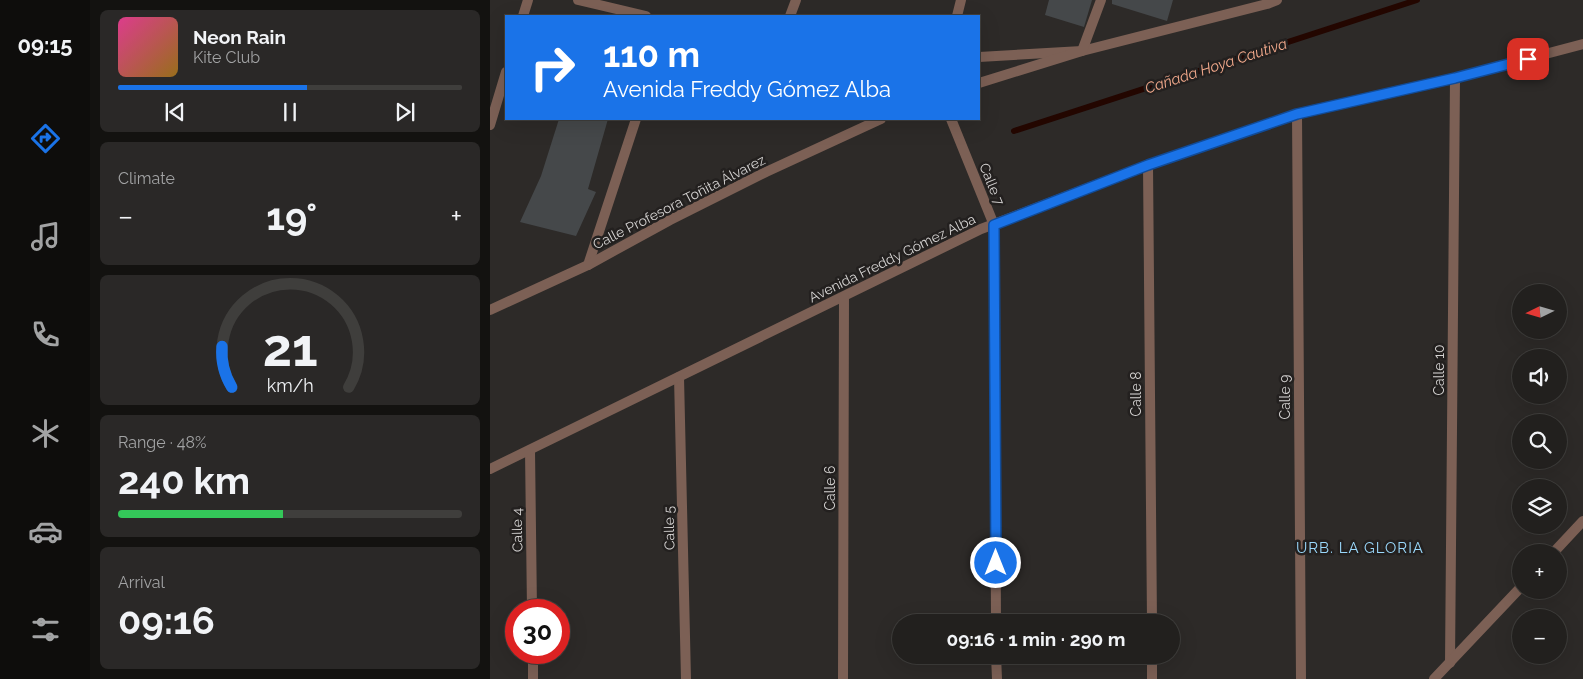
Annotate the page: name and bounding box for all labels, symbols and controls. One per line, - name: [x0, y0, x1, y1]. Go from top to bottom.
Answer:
- text: Neon Rain: [193, 26, 286, 48]
- text: 09:15: [18, 32, 72, 58]
- text: 110 m: [603, 34, 700, 75]
- icon: right: [520, 35, 585, 100]
- water label: Cañada Hoya Cautiva: [1143, 35, 1289, 97]
- pin: [1507, 38, 1549, 80]
- icon: arrive: [1514, 45, 1542, 73]
- text: Kite Club: [193, 48, 260, 67]
- text: Avenida Freddy Gómez Alba: [603, 76, 891, 102]
- icon: previous: [161, 98, 189, 126]
- icon: pause: [276, 98, 304, 126]
- icon: next: [391, 98, 419, 126]
- icon: directions: [28, 121, 63, 156]
- street label: Calle Profesora Toñita Álvarez: [590, 151, 768, 253]
- street label: Calle 7: [976, 161, 1008, 208]
- text: Climate: [118, 169, 175, 188]
- text: 19°: [266, 194, 317, 239]
- text: −: [118, 200, 133, 233]
- text: +: [450, 200, 462, 233]
- street label: Avenida Freddy Gómez Alba: [806, 211, 978, 305]
- icon: music: [28, 219, 63, 254]
- north arrow: [1512, 284, 1568, 339]
- map controls: [1512, 284, 1567, 664]
- icon: phone: [28, 317, 63, 352]
- text: 21: [262, 317, 318, 378]
- street label: Calle 10: [1431, 344, 1447, 396]
- button: sound: [1512, 349, 1567, 404]
- street label: Calle 8: [1128, 372, 1144, 416]
- text: km/h: [266, 375, 314, 396]
- street label: Calle 9: [1277, 375, 1293, 419]
- button: search: [1512, 414, 1567, 469]
- icon: climate: [28, 416, 63, 451]
- text: Range · 48%: [118, 433, 207, 452]
- text: 240 km: [118, 458, 250, 503]
- street label: Calle 6: [822, 465, 838, 511]
- button: layers: [1512, 479, 1567, 534]
- street label: Calle 5: [661, 505, 677, 550]
- street label: Calle 4: [509, 507, 525, 552]
- icon: car: [28, 514, 63, 549]
- position arrow: [969, 536, 1021, 588]
- district label: URB. LA GLORIA: [1296, 539, 1424, 557]
- button: +: [1512, 544, 1567, 599]
- text: Arrival: [118, 573, 165, 592]
- text: 09:16: [118, 598, 215, 643]
- speed limit sign: 30: [505, 599, 570, 664]
- button: −: [1512, 609, 1567, 664]
- icon: filters: [28, 612, 63, 647]
- text: 09:16 · 1 min · 290 m: [946, 628, 1126, 650]

